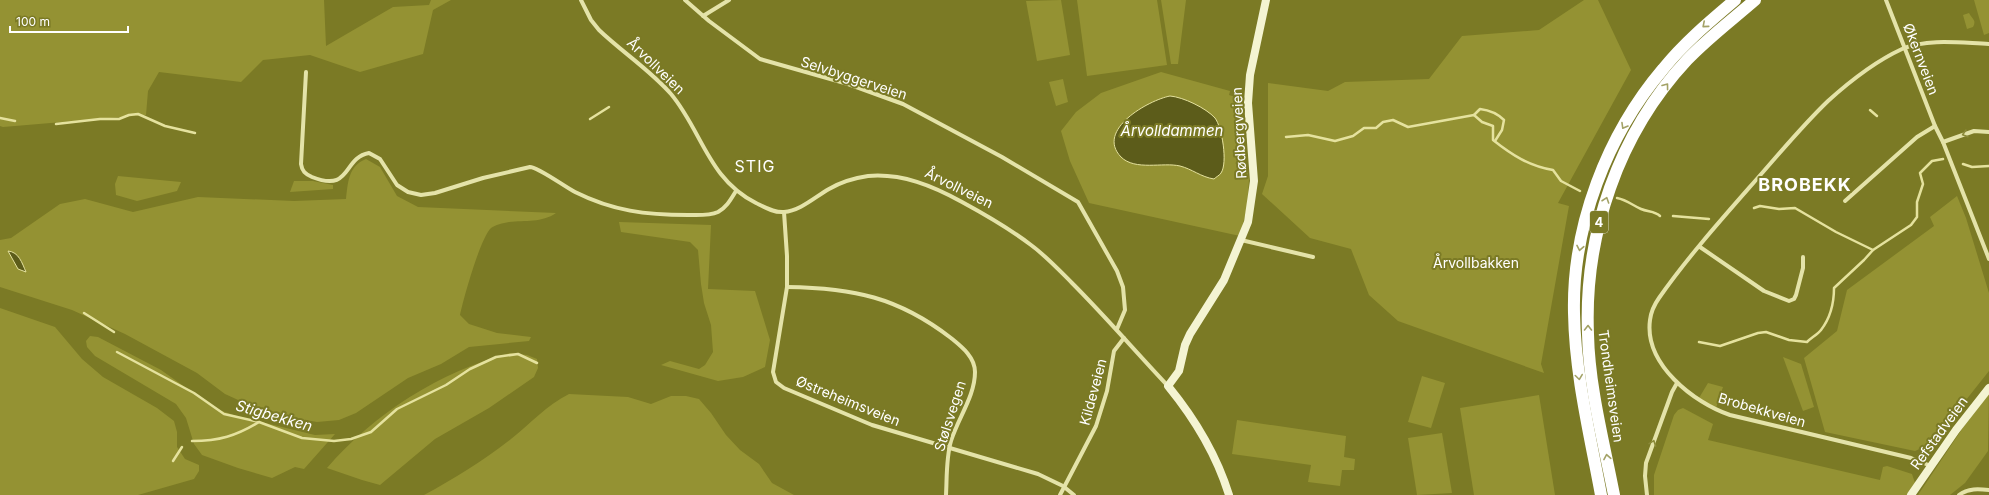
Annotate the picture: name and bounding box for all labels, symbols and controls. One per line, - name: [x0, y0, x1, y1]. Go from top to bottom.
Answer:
- scale bar: [10, 8, 128, 34]
- text: 100 m: [16, 14, 50, 29]
- one-way arrow: [1702, 21, 1710, 28]
- street label: Økernveien: [1900, 21, 1943, 97]
- street label: Årvollveien: [624, 33, 689, 97]
- street label: Selvbyggerveien: [799, 52, 909, 103]
- one-way arrow: [1661, 83, 1668, 90]
- street label: Rødbergveien: [1228, 87, 1249, 179]
- water label: Årvolldammen: [1120, 121, 1224, 140]
- one-way arrow: [1621, 122, 1628, 129]
- one-way arrow: [1962, 129, 1969, 138]
- district label: STIG: [735, 156, 775, 176]
- street label: Årvollveien: [922, 163, 996, 211]
- district label: BROBEKK: [1758, 174, 1852, 195]
- one-way arrow: [1601, 197, 1609, 204]
- road number: 4: [1590, 211, 1608, 233]
- one-way arrow: [1576, 244, 1585, 251]
- park label: Årvollbakken: [1433, 253, 1519, 271]
- one-way arrow: [1584, 325, 1592, 331]
- street label: Trondheimsveien: [1595, 329, 1628, 443]
- street label: Kildeveien: [1075, 357, 1110, 427]
- street label: Østreheimsveien: [794, 372, 903, 429]
- one-way arrow: [1574, 374, 1583, 380]
- street label: Stølsvegen: [930, 378, 969, 453]
- street label: Brobekkveien: [1716, 389, 1808, 430]
- street label: Refstadveien: [1906, 393, 1971, 472]
- water label: Stigbekken: [234, 396, 315, 436]
- one-way arrow: [1648, 440, 1656, 447]
- one-way arrow: [1603, 454, 1611, 460]

